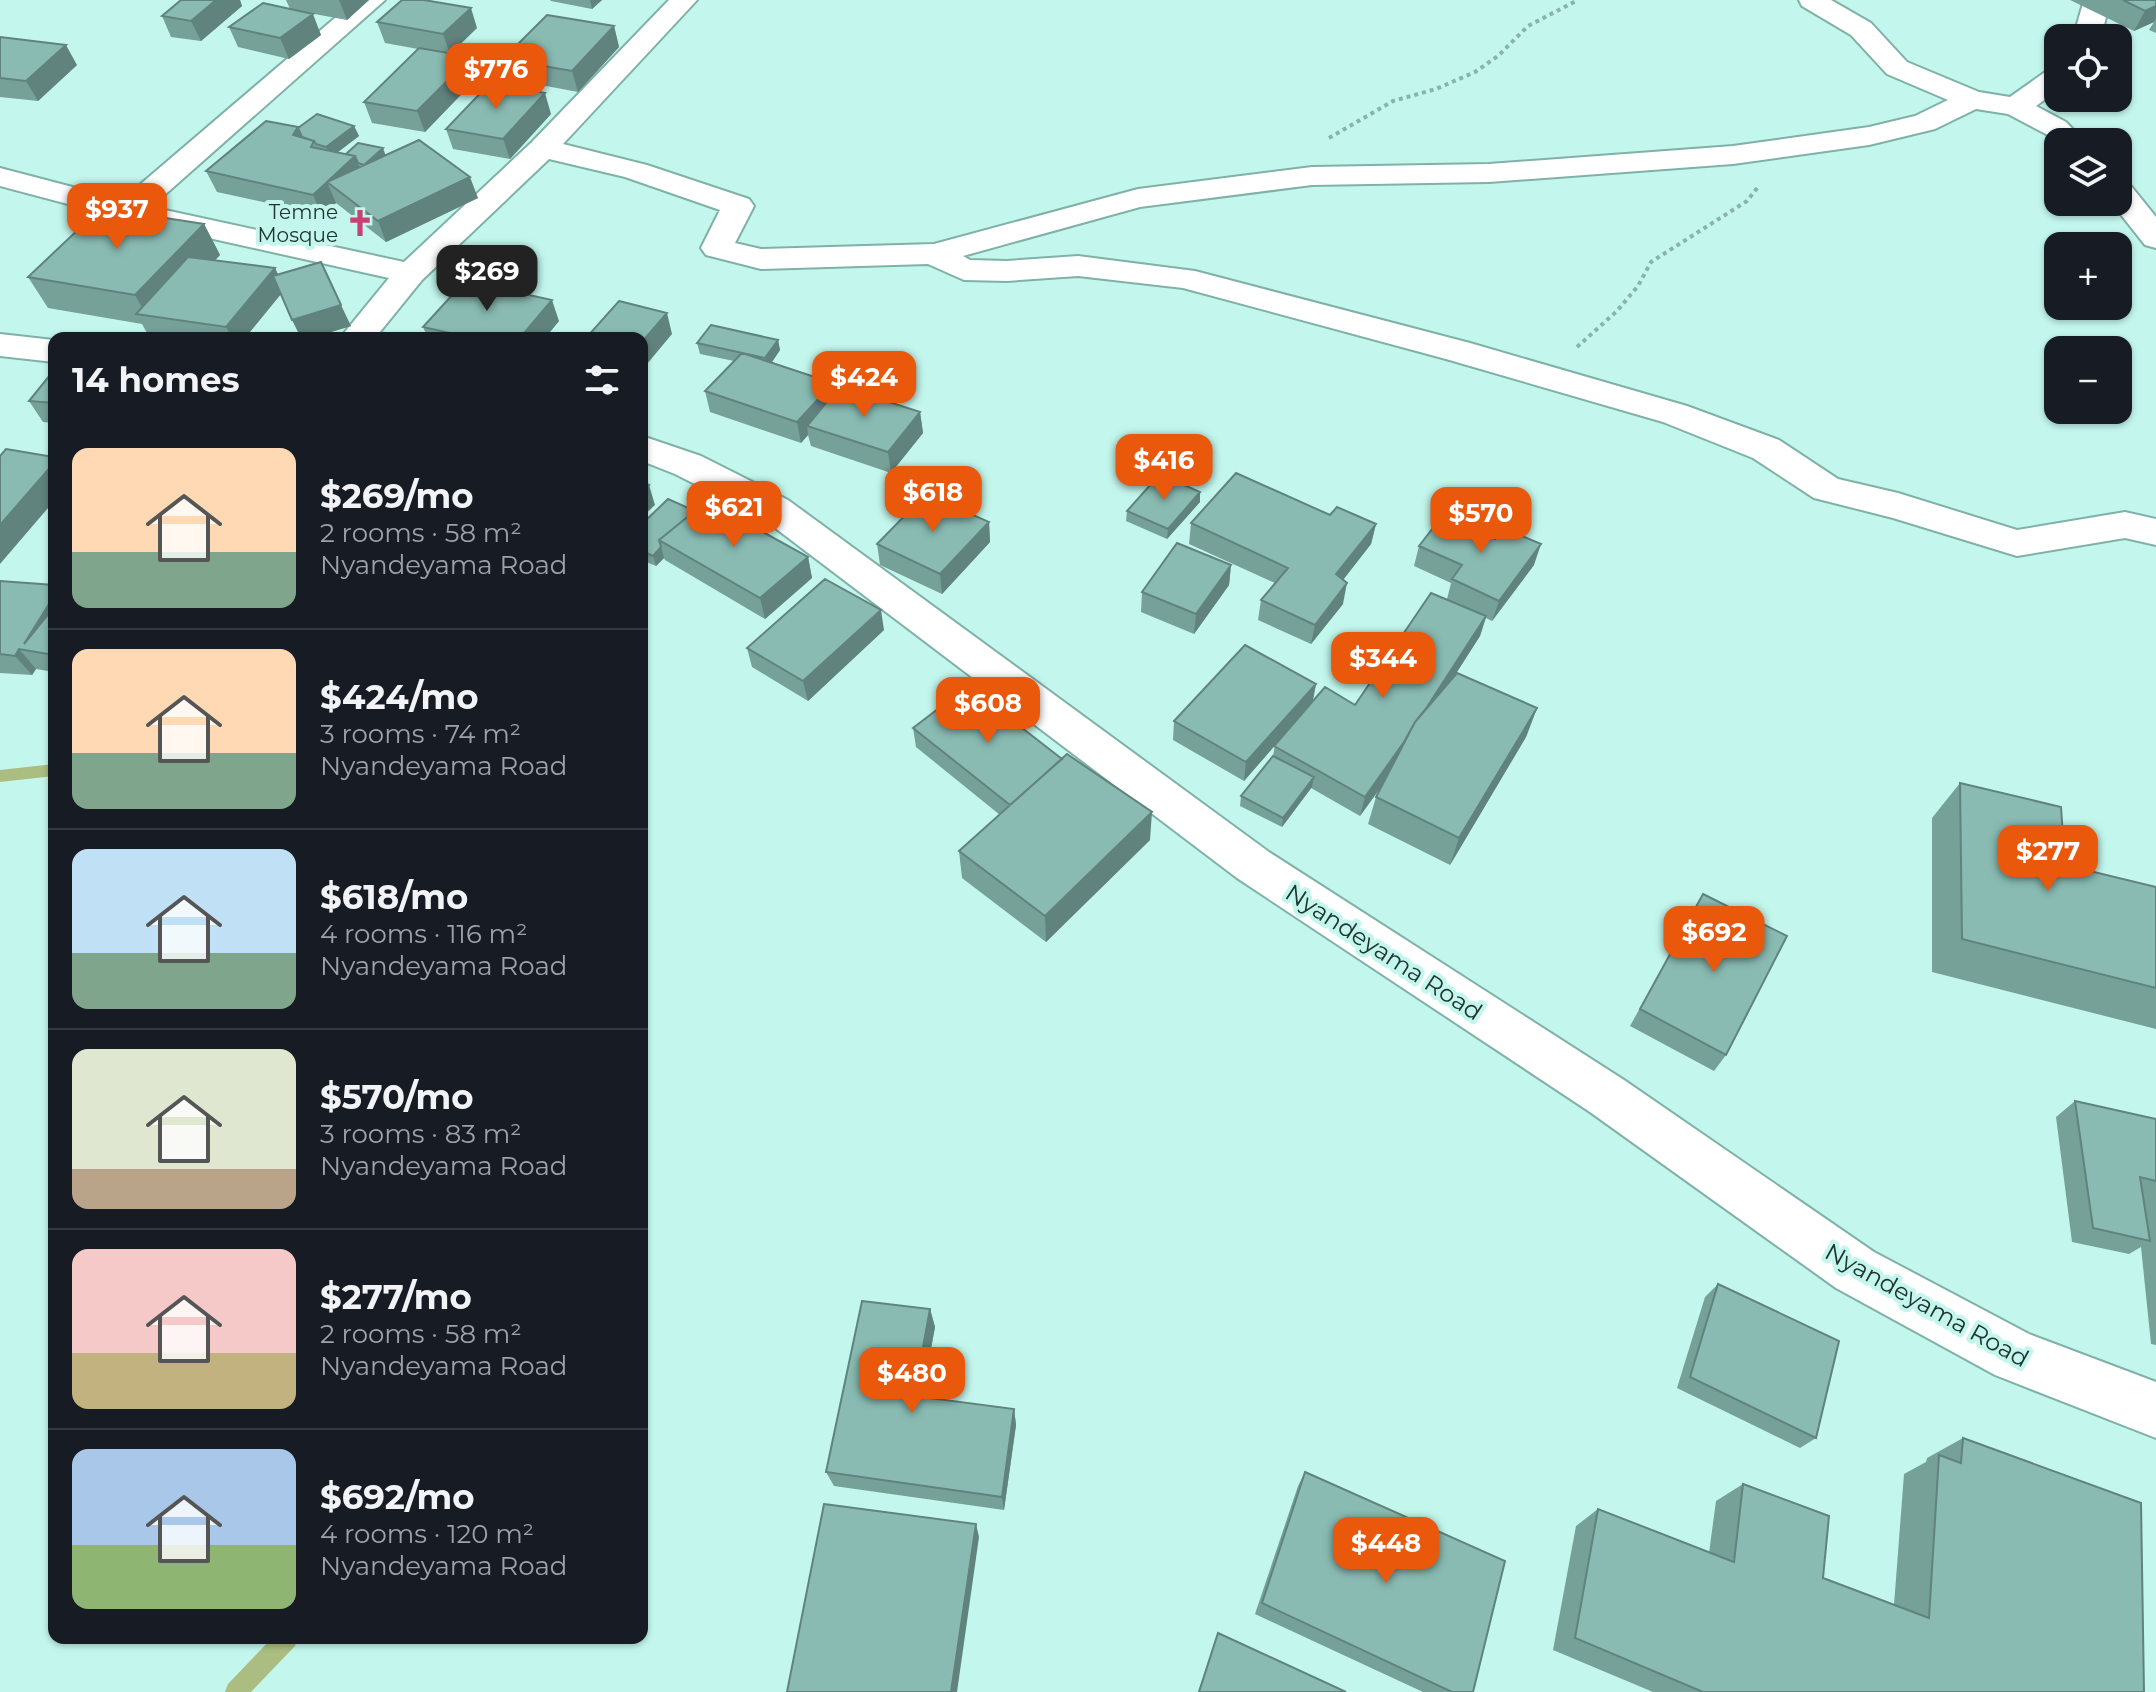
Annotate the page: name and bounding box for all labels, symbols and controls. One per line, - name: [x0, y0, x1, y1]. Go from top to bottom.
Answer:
- map controls: [2044, 24, 2132, 424]
- button: locate: [2044, 24, 2132, 112]
- pin: $776: [449, 43, 543, 111]
- text: $776: [464, 53, 528, 85]
- button: layers: [2044, 128, 2132, 216]
- pin: $937: [70, 183, 164, 251]
- text: $937: [85, 193, 149, 225]
- place label: Temne Mosque: [258, 200, 338, 247]
- church icon: Temne Mosque: [345, 208, 375, 238]
- button: +: [2044, 232, 2132, 320]
- pin: $269: [440, 245, 534, 313]
- text: $269: [454, 255, 520, 287]
- button: −: [2044, 336, 2132, 424]
- pin: $424: [817, 351, 911, 419]
- icon: filters: [580, 358, 624, 402]
- text: 14 homes: [72, 359, 240, 401]
- text: $424: [830, 361, 898, 393]
- pin: $416: [1117, 434, 1211, 502]
- text: $416: [1134, 444, 1194, 476]
- pin: $618: [886, 466, 980, 534]
- text: $269/mo: [320, 475, 474, 517]
- text: $618: [903, 476, 963, 508]
- icon: home: [136, 480, 232, 576]
- pin: $621: [687, 481, 781, 549]
- pin: $570: [1434, 487, 1528, 555]
- text: $621: [705, 491, 763, 523]
- text: $570: [1448, 497, 1514, 529]
- text: 2 rooms · 58 m²: [320, 517, 522, 549]
- text: Nyandeyama Road: [320, 549, 567, 581]
- pin: $344: [1336, 632, 1430, 700]
- text: $344: [1349, 642, 1417, 674]
- text: $424/mo: [320, 676, 479, 718]
- pin: $608: [941, 677, 1035, 745]
- icon: home: [136, 681, 232, 777]
- text: $608: [954, 687, 1022, 719]
- text: 3 rooms · 74 m²: [320, 718, 521, 750]
- text: Nyandeyama Road: [320, 750, 567, 782]
- pin: $277: [2001, 825, 2095, 893]
- text: $277: [2016, 835, 2080, 867]
- text: $618/mo: [320, 876, 468, 918]
- street label: Nyandeyama Road: [1280, 878, 1488, 1026]
- icon: home: [136, 881, 232, 977]
- pin: $692: [1667, 906, 1761, 974]
- text: $692: [1682, 916, 1746, 948]
- text: 4 rooms · 116 m²: [320, 918, 527, 950]
- text: Nyandeyama Road: [320, 950, 567, 982]
- text: $570/mo: [320, 1076, 474, 1118]
- icon: home: [136, 1081, 232, 1177]
- text: 3 rooms · 83 m²: [320, 1118, 521, 1150]
- text: Nyandeyama Road: [320, 1150, 567, 1182]
- street label: Nyandeyama Road: [1820, 1237, 2034, 1373]
- text: $277/mo: [320, 1276, 472, 1318]
- icon: home: [136, 1281, 232, 1377]
- text: 2 rooms · 58 m²: [320, 1318, 522, 1350]
- pin: $480: [865, 1347, 959, 1415]
- text: Nyandeyama Road: [320, 1350, 567, 1382]
- text: $480: [877, 1357, 947, 1389]
- text: $692/mo: [320, 1476, 475, 1518]
- icon: home: [136, 1481, 232, 1577]
- pin: $448: [1339, 1517, 1433, 1585]
- text: 4 rooms · 120 m²: [320, 1518, 534, 1550]
- text: $448: [1351, 1527, 1421, 1559]
- text: Nyandeyama Road: [320, 1550, 567, 1582]

